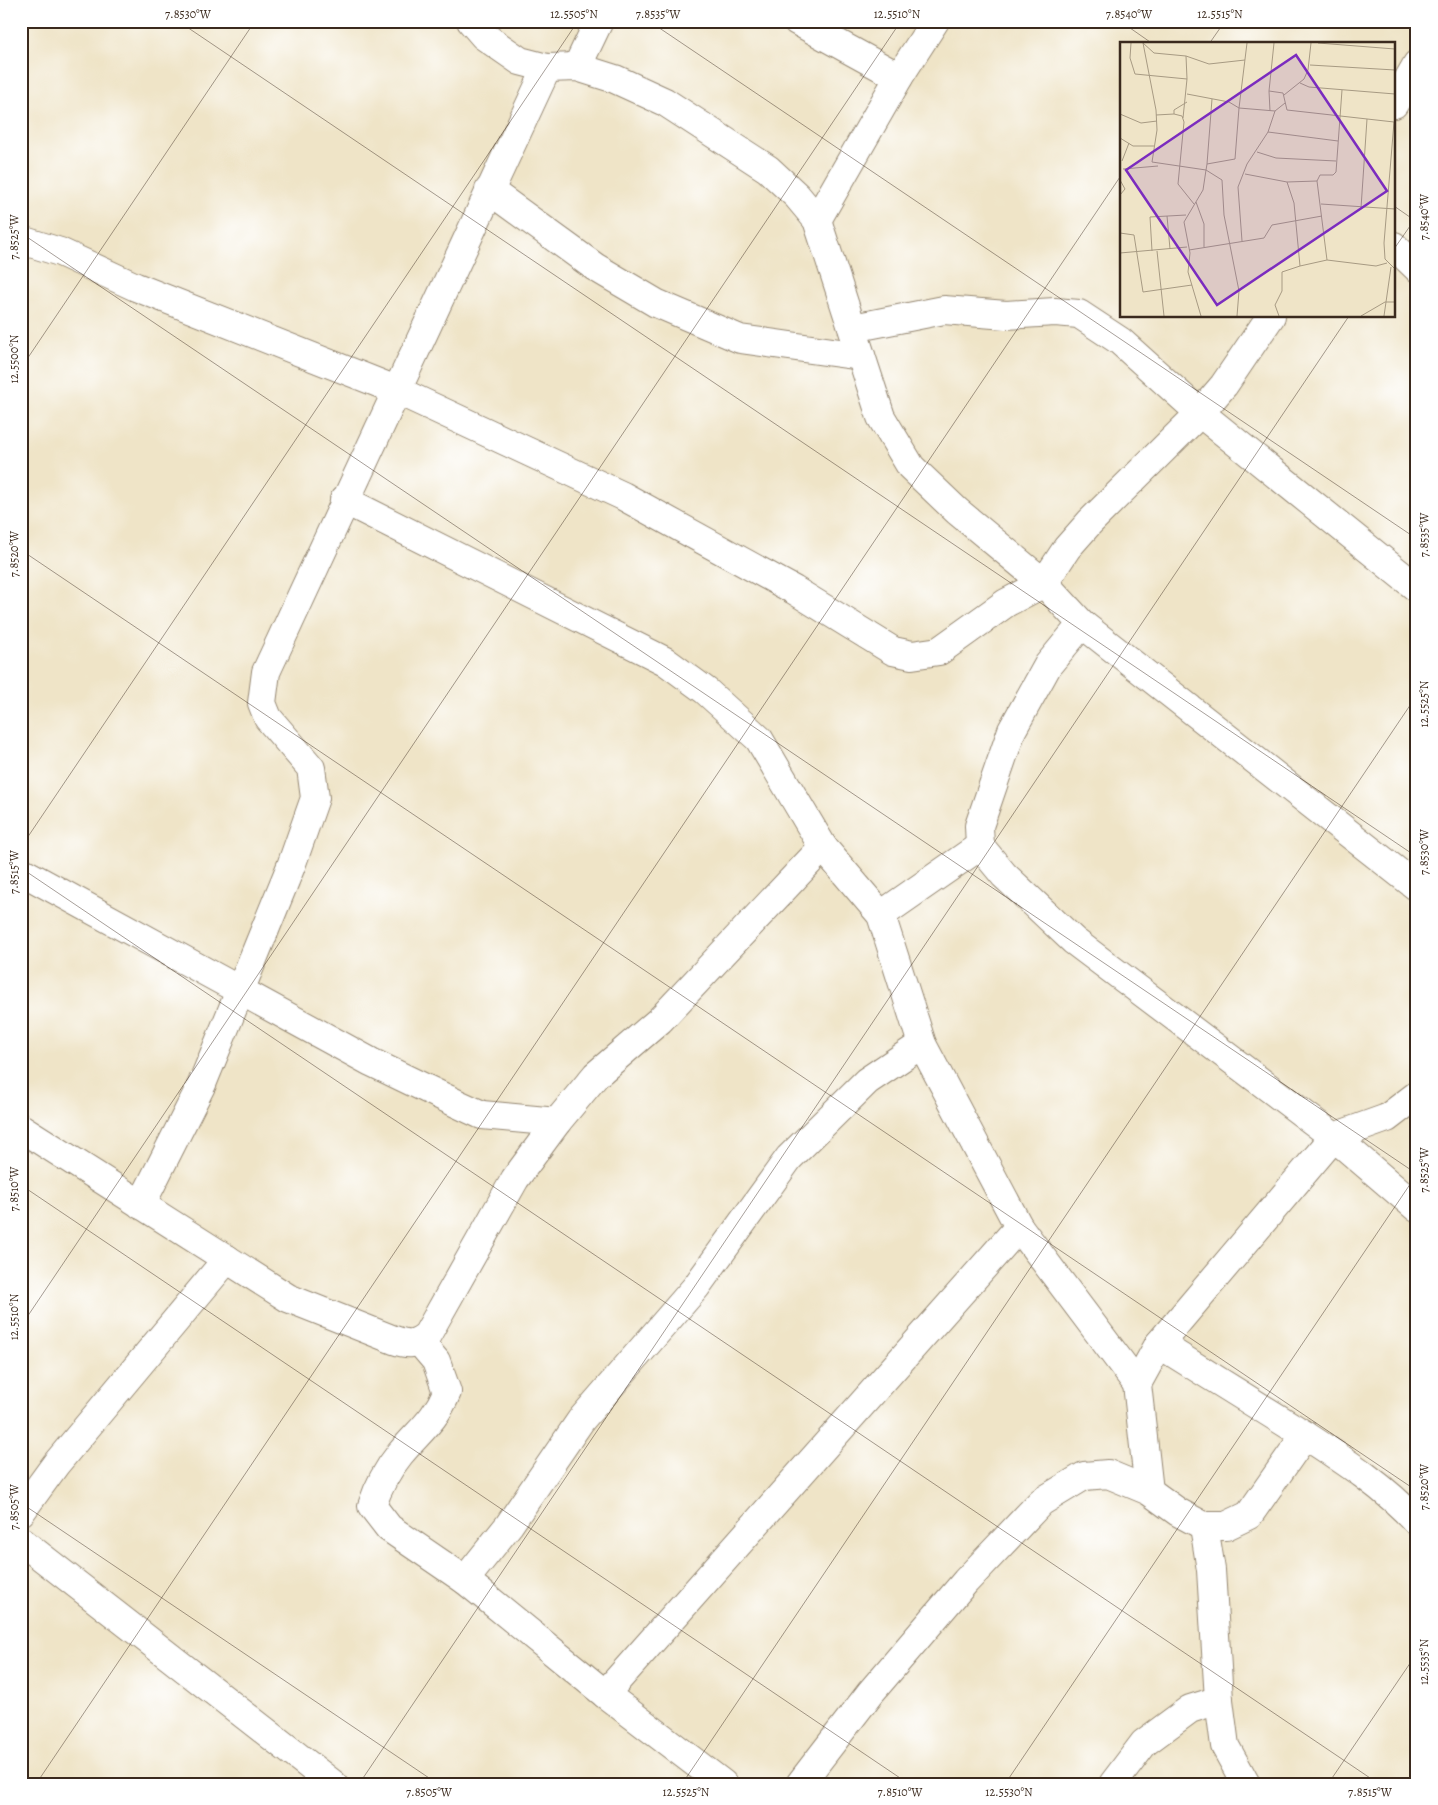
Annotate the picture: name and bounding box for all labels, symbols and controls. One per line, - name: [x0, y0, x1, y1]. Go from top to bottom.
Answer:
- text: 7.8530°W: [165, 6, 212, 22]
- text: 12.5505°N: [550, 6, 598, 22]
- text: 7.8535°W: [636, 6, 681, 22]
- text: 12.5510°N: [874, 6, 921, 22]
- text: 7.8540°W: [1106, 6, 1153, 22]
- text: 12.5515°N: [1197, 6, 1243, 22]
- inset map: [1120, 42, 1396, 318]
- text: 7.8540°W: [1416, 193, 1432, 240]
- text: 7.8525°W: [6, 214, 22, 260]
- text: 12.5500°N: [6, 334, 22, 383]
- text: 7.8535°W: [1416, 512, 1432, 557]
- text: 7.8520°W: [6, 530, 22, 577]
- text: 12.5525°N: [1416, 680, 1432, 727]
- text: 7.8530°W: [1416, 828, 1432, 875]
- text: 7.8515°W: [6, 849, 22, 894]
- text: 7.8525°W: [1416, 1147, 1432, 1193]
- text: 7.8510°W: [6, 1166, 22, 1212]
- text: 12.5510°N: [6, 1293, 22, 1340]
- text: 7.8520°W: [1416, 1463, 1432, 1510]
- text: 7.8505°W: [6, 1483, 22, 1530]
- text: 12.5535°N: [1416, 1639, 1432, 1685]
- text: 7.8505°W: [406, 1784, 453, 1800]
- text: 12.5525°N: [663, 1784, 710, 1800]
- text: 7.8510°W: [878, 1784, 923, 1800]
- text: 12.5530°N: [985, 1784, 1033, 1800]
- text: 7.8515°W: [1348, 1784, 1393, 1800]

